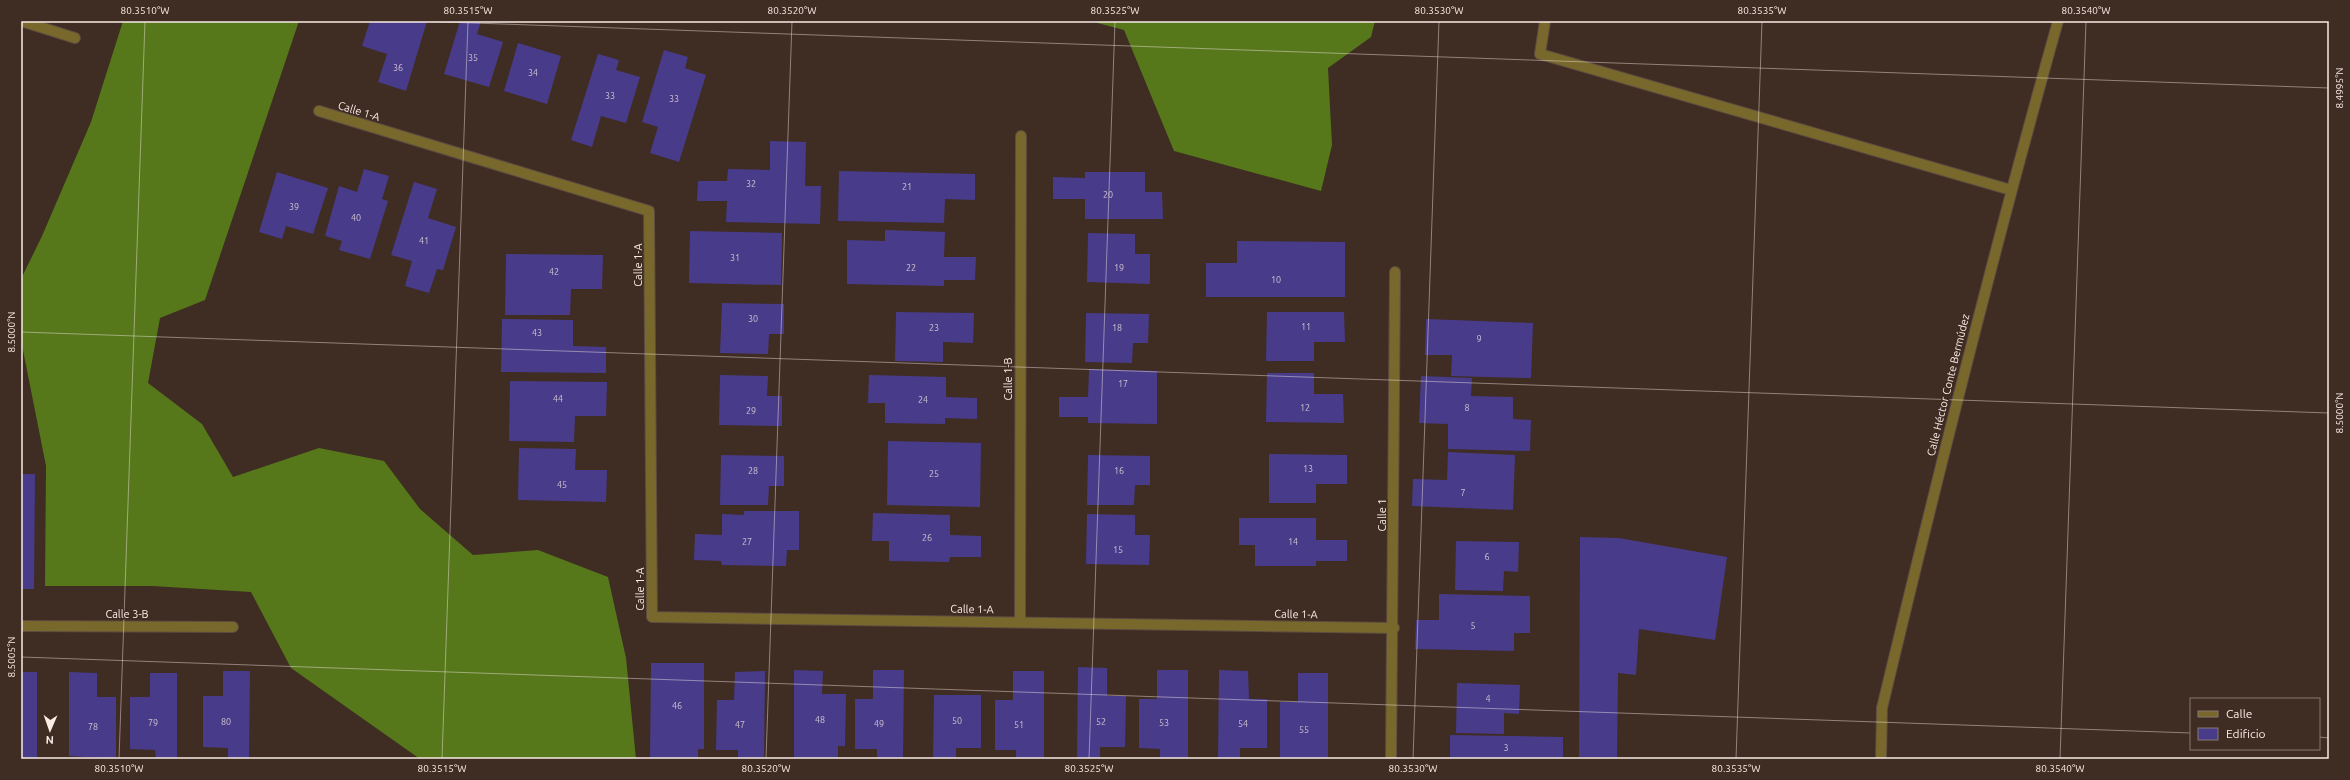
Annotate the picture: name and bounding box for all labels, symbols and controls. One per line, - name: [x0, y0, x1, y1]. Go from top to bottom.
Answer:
- text: 80.3510°W: [121, 5, 169, 16]
- text: 80.3515°W: [444, 5, 492, 16]
- text: 80.3520°W: [768, 5, 816, 16]
- text: 80.3525°W: [1091, 5, 1139, 16]
- text: 80.3530°W: [1415, 5, 1463, 16]
- text: 80.3535°W: [1738, 5, 1786, 16]
- text: 80.3540°W: [2062, 5, 2110, 16]
- house number: 35: [468, 53, 478, 63]
- house number: 36: [393, 63, 403, 73]
- text: 8.4995°N: [2334, 67, 2345, 109]
- house number: 34: [528, 68, 538, 78]
- house number: 33: [605, 91, 615, 101]
- house number: 33: [669, 94, 679, 104]
- street label: Calle 1-A: [337, 99, 382, 123]
- house number: 32: [746, 179, 756, 189]
- house number: 21: [902, 182, 912, 192]
- house number: 20: [1103, 190, 1113, 200]
- house number: 39: [289, 202, 299, 212]
- house number: 40: [351, 213, 361, 223]
- house number: 41: [419, 236, 429, 246]
- street label: Calle 1-A: [632, 243, 644, 287]
- house number: 31: [730, 253, 740, 263]
- house number: 22: [906, 263, 916, 273]
- house number: 19: [1114, 263, 1124, 273]
- house number: 42: [549, 267, 559, 277]
- house number: 10: [1271, 275, 1281, 285]
- text: 8.5000°N: [6, 311, 17, 353]
- street label: Calle Héctor Conte Bermúdez: [1925, 313, 1971, 457]
- house number: 30: [748, 314, 758, 324]
- house number: 11: [1301, 322, 1311, 332]
- house number: 23: [929, 323, 939, 333]
- house number: 18: [1112, 323, 1122, 333]
- house number: 43: [532, 328, 542, 338]
- house number: 9: [1476, 334, 1482, 344]
- street label: Calle 1-B: [1002, 357, 1014, 401]
- house number: 17: [1118, 379, 1128, 389]
- text: 8.5000°N: [2334, 392, 2345, 434]
- house number: 44: [553, 394, 563, 404]
- house number: 24: [918, 395, 928, 405]
- house number: 12: [1300, 403, 1310, 413]
- house number: 8: [1464, 403, 1470, 413]
- house number: 29: [746, 406, 756, 416]
- house number: 13: [1303, 464, 1313, 474]
- house number: 28: [748, 466, 758, 476]
- house number: 16: [1114, 466, 1124, 476]
- house number: 25: [929, 469, 939, 479]
- house number: 45: [557, 480, 567, 490]
- house number: 7: [1460, 488, 1466, 498]
- street label: Calle 1: [1376, 499, 1388, 531]
- house number: 26: [922, 533, 932, 543]
- house number: 27: [742, 537, 752, 547]
- house number: 14: [1288, 537, 1298, 547]
- house number: 15: [1113, 545, 1123, 555]
- house number: 6: [1484, 552, 1490, 562]
- street label: Calle 1-A: [634, 567, 646, 611]
- street label: Calle 1-A: [950, 603, 995, 615]
- street label: Calle 3-B: [105, 608, 149, 620]
- street label: Calle 1-A: [1274, 608, 1319, 620]
- house number: 5: [1470, 621, 1476, 631]
- text: 8.5005°N: [6, 636, 17, 678]
- house number: 4: [1485, 694, 1491, 704]
- legend: [2190, 698, 2320, 750]
- house number: 46: [672, 701, 682, 711]
- text: Calle: [2226, 707, 2252, 720]
- north arrow: [30, 710, 70, 750]
- house number: 48: [815, 715, 825, 725]
- house number: 50: [952, 716, 962, 726]
- house number: 80: [221, 717, 231, 727]
- house number: 52: [1096, 717, 1106, 727]
- house number: 79: [148, 718, 158, 728]
- house number: 53: [1159, 718, 1169, 728]
- house number: 49: [874, 719, 884, 729]
- house number: 54: [1238, 719, 1248, 729]
- house number: 47: [735, 720, 745, 730]
- house number: 51: [1014, 720, 1024, 730]
- house number: 78: [88, 722, 98, 732]
- house number: 55: [1299, 725, 1309, 735]
- text: Edificio: [2226, 727, 2266, 740]
- text: N: [45, 734, 54, 746]
- house number: 3: [1503, 743, 1509, 753]
- text: 80.3510°W: [95, 763, 143, 774]
- text: 80.3515°W: [418, 763, 466, 774]
- text: 80.3520°W: [742, 763, 790, 774]
- text: 80.3525°W: [1065, 763, 1113, 774]
- text: 80.3530°W: [1389, 763, 1437, 774]
- text: 80.3535°W: [1712, 763, 1760, 774]
- text: 80.3540°W: [2036, 763, 2084, 774]

